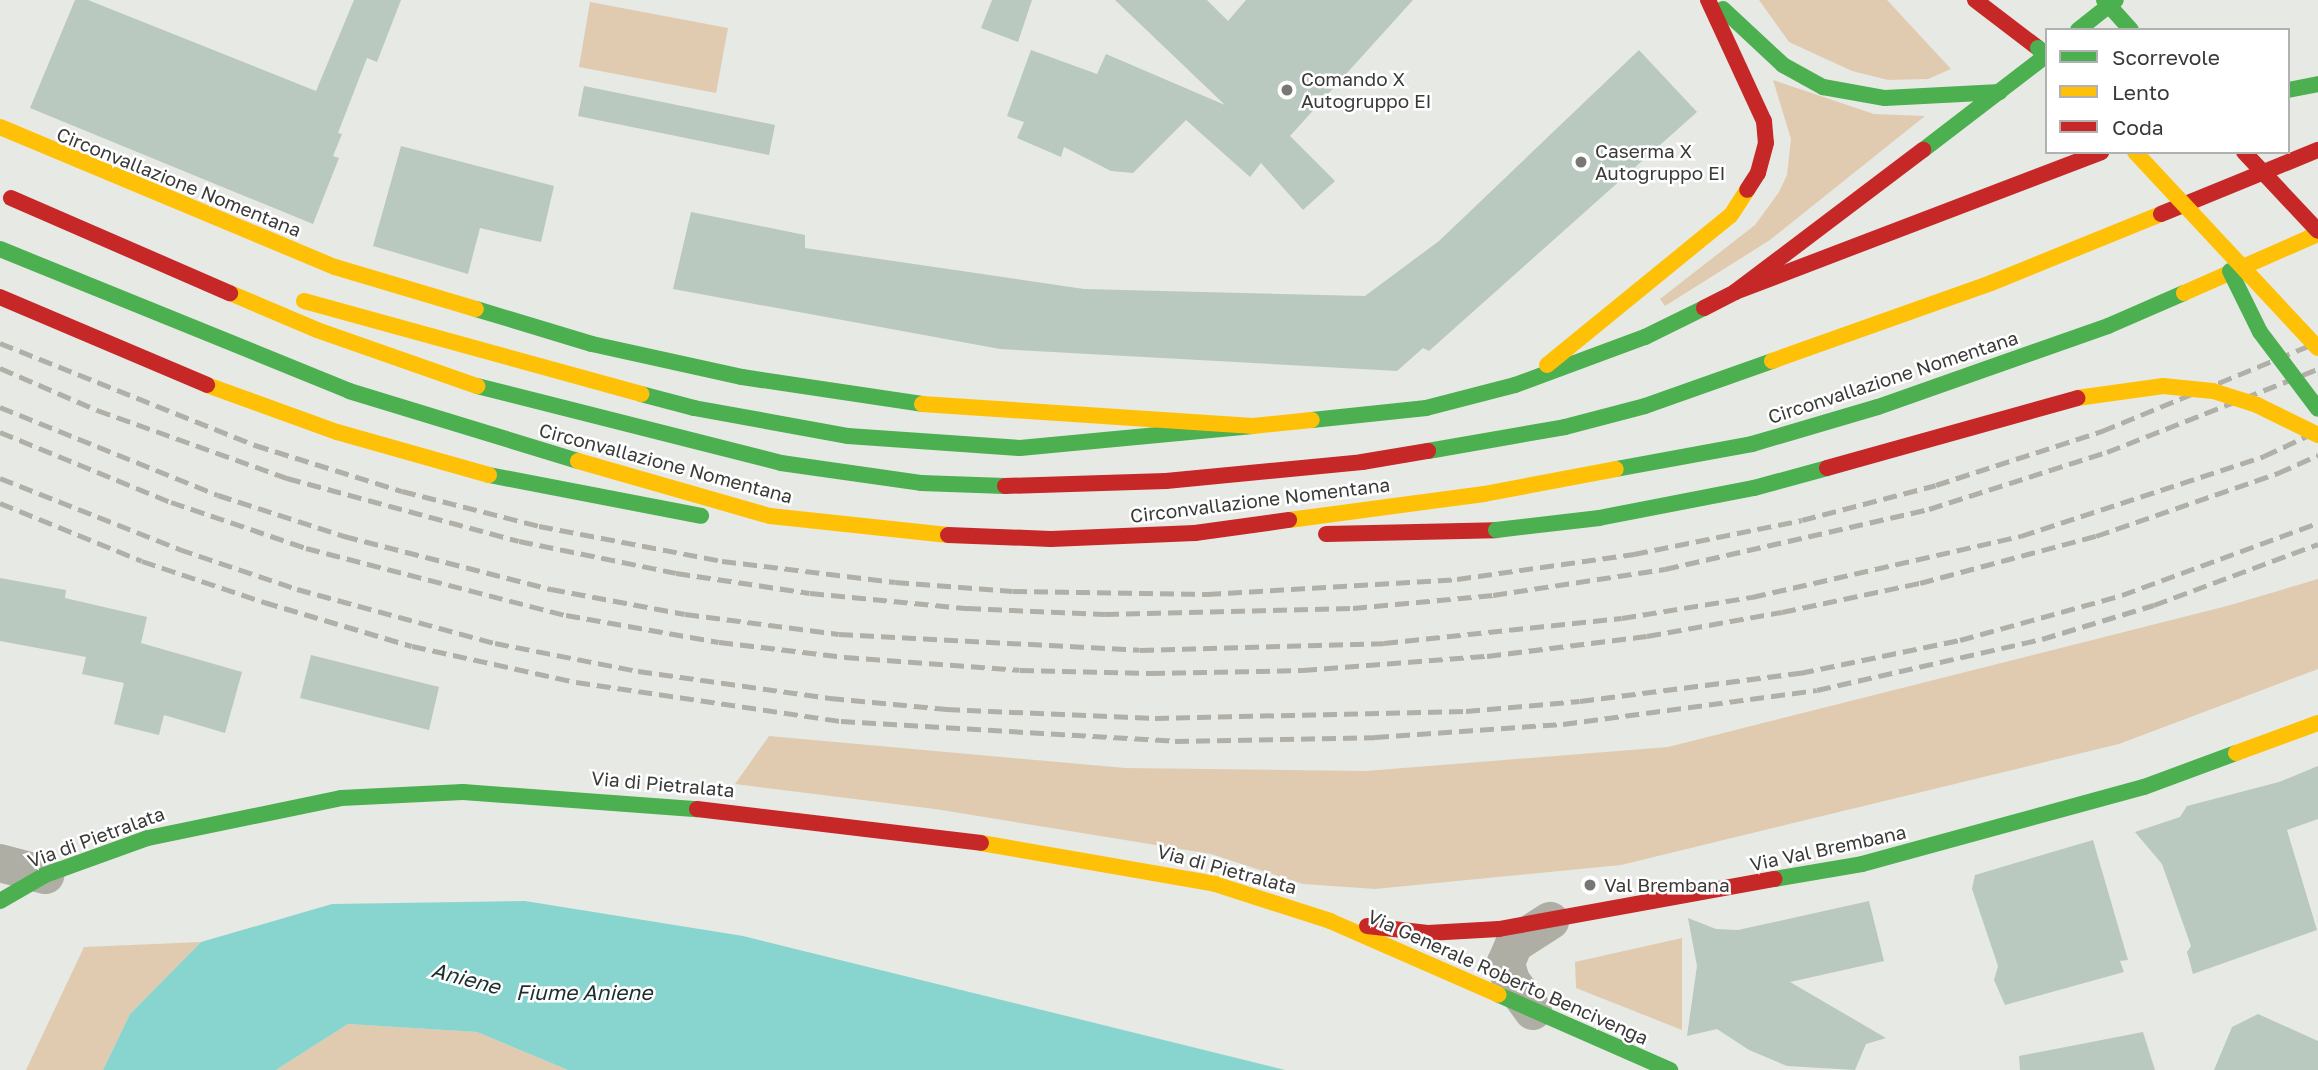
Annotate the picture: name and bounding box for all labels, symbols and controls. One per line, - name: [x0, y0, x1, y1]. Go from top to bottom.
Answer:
- legend: [2045, 28, 2290, 154]
- text: Scorrevole: [2112, 44, 2220, 70]
- place label: Comando X Autogruppo EI: [1301, 68, 1432, 112]
- text: Lento: [2112, 79, 2170, 105]
- marker: Comando X Autogruppo EI: [1279, 82, 1295, 98]
- text: Coda: [2112, 114, 2164, 140]
- street label: Circonvallazione Nomentana: [53, 122, 305, 242]
- place label: Caserma X Autogruppo EI: [1595, 140, 1726, 184]
- marker: Caserma X Autogruppo EI: [1573, 154, 1589, 170]
- street label: Circonvallazione Nomentana: [1765, 326, 2021, 428]
- street label: Circonvallazione Nomentana: [537, 418, 795, 508]
- street label: Circonvallazione Nomentana: [1129, 473, 1391, 527]
- street label: Via di Pietralata: [590, 766, 736, 802]
- street label: Via di Pietralata: [24, 802, 168, 872]
- street label: Via Val Brembana: [1748, 820, 1908, 876]
- street label: Via di Pietralata: [1155, 839, 1299, 899]
- place label: Val Brembana: [1604, 874, 1730, 896]
- marker: Val Brembana: [1582, 877, 1598, 893]
- street label: Via Generale Roberto Bencivenga: [1364, 905, 1652, 1049]
- water label: Aniene: [429, 957, 503, 999]
- water label: Fiume Aniene: [516, 979, 652, 1005]

